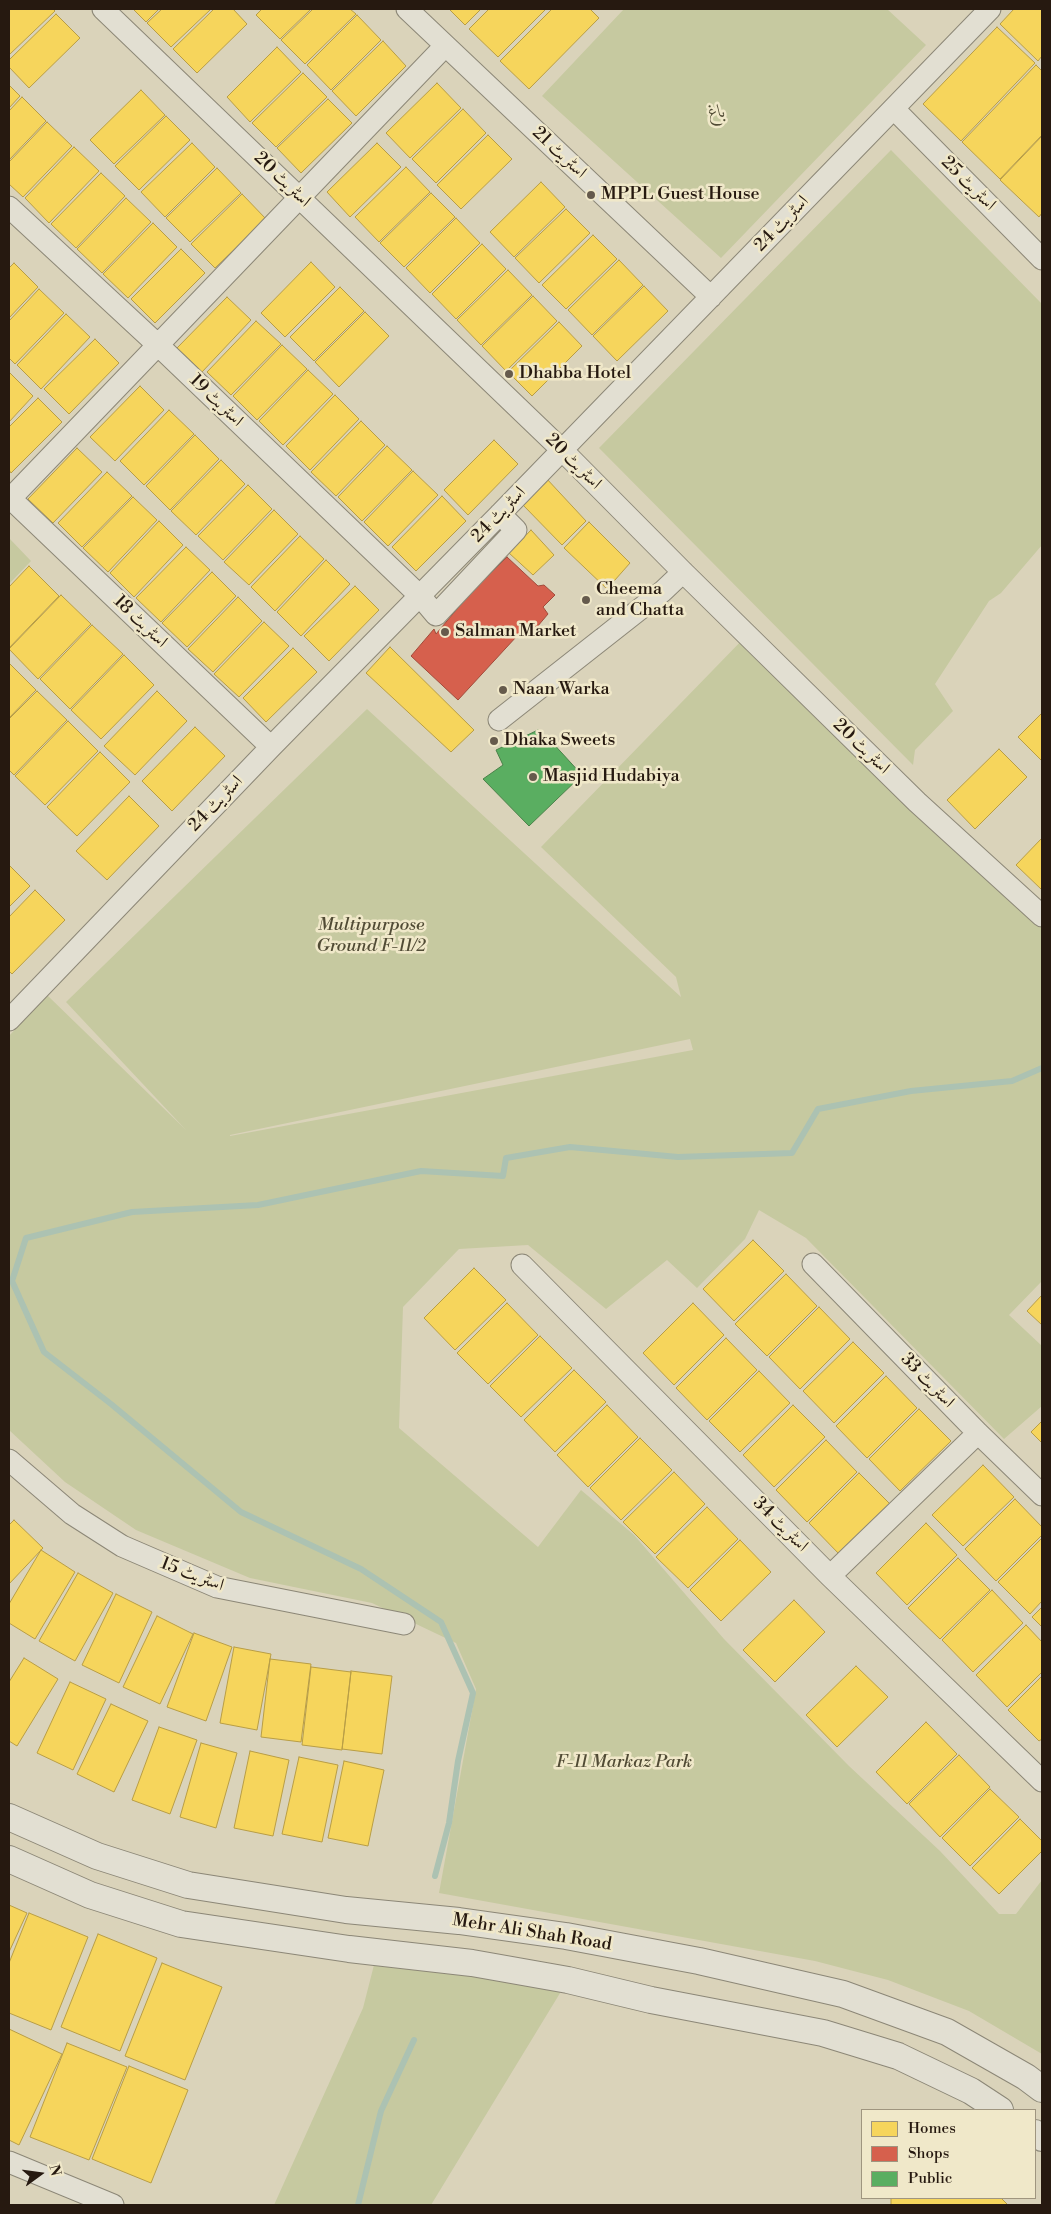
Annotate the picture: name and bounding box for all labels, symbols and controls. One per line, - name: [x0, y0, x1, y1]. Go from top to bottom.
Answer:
- park label: باغ: [708, 102, 726, 124]
- street label: اسٹریٹ 21: [527, 122, 591, 184]
- street label: اسٹریٹ 20: [249, 148, 315, 212]
- street label: اسٹریٹ 25: [936, 152, 1000, 216]
- place label: MPPL Guest House: [601, 184, 760, 206]
- marker: MPPL Guest House: [585, 189, 597, 201]
- street label: اسٹریٹ 24: [750, 191, 814, 257]
- place label: Dhabba Hotel: [519, 363, 631, 385]
- marker: Dhabba Hotel: [503, 368, 515, 380]
- street label: اسٹریٹ 19: [185, 370, 247, 432]
- street label: اسٹریٹ 20: [540, 429, 606, 495]
- street label: اسٹریٹ 24: [467, 482, 531, 548]
- place label: Cheema and Chatta: [596, 579, 684, 622]
- street label: اسٹریٹ 18: [108, 591, 172, 653]
- marker: Cheema and Chatta: [580, 594, 592, 606]
- place label: Salman Market: [455, 621, 576, 643]
- marker: Salman Market: [439, 626, 451, 638]
- place label: Naan Warka: [513, 679, 610, 701]
- marker: Naan Warka: [497, 684, 509, 696]
- street label: اسٹریٹ 20: [828, 715, 894, 779]
- place label: Dhaka Sweets: [504, 730, 615, 752]
- marker: Dhaka Sweets: [488, 735, 500, 747]
- place label: Masjid Hudabiya: [543, 766, 680, 788]
- street label: اسٹریٹ 24: [184, 771, 248, 837]
- marker: Masjid Hudabiya: [527, 771, 539, 783]
- park label: Multipurpose Ground F-11/2: [316, 915, 426, 958]
- street label: اسٹریٹ 33: [896, 1349, 958, 1413]
- street label: اسٹریٹ 34: [748, 1493, 812, 1557]
- street label: اسٹریٹ 15: [157, 1553, 227, 1597]
- park label: F-11 Markaz Park: [556, 1752, 692, 1774]
- street label: Mehr Ali Shah Road: [451, 1910, 613, 1956]
- legend: [861, 2109, 1036, 2199]
- text: Homes: [908, 2119, 956, 2138]
- text: Shops: [908, 2144, 949, 2163]
- north arrow: [15, 2149, 65, 2199]
- text: N: [44, 2163, 65, 2178]
- text: Public: [908, 2169, 952, 2188]

